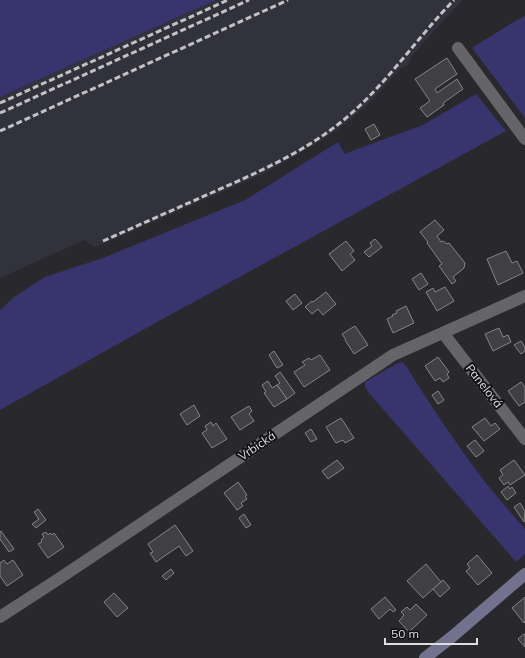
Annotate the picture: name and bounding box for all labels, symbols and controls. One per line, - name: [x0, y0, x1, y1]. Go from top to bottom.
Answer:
- street label: Panelová: [463, 361, 506, 411]
- street label: Vrbická: [235, 428, 278, 463]
- scale bar: [385, 620, 477, 646]
- text: 50 m: [391, 626, 419, 641]

